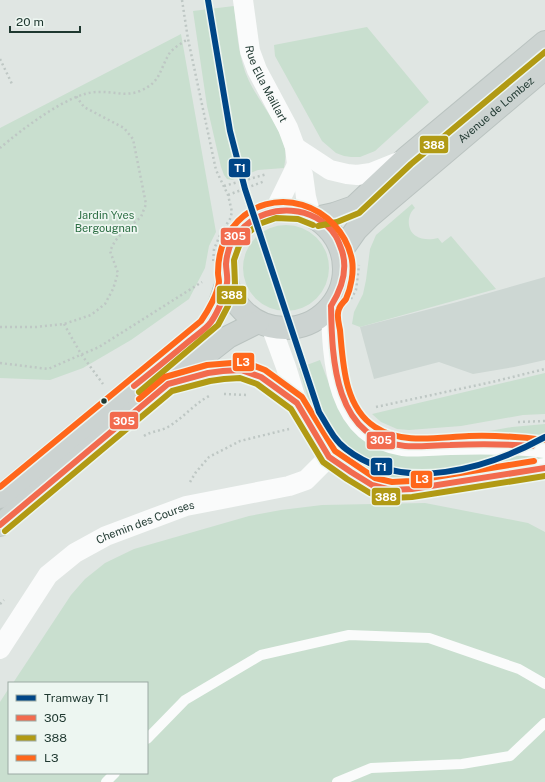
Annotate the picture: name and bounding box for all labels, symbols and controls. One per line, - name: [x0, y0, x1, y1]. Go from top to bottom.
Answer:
- scale bar: [10, 8, 80, 34]
- text: 20 m: [16, 15, 44, 29]
- street label: Rue Ella Maillart: [243, 45, 290, 124]
- street label: Avenue de Lombez: [455, 74, 536, 145]
- line badge: 388: [419, 135, 449, 154]
- text: 388: [423, 139, 445, 151]
- line badge: T1: [228, 158, 251, 178]
- text: T1: [234, 162, 246, 174]
- park label: Jardin Yves Bergougnan: [75, 209, 137, 234]
- line badge: 305: [220, 227, 251, 246]
- text: 305: [224, 230, 246, 242]
- line badge: 388: [216, 285, 247, 305]
- text: 388: [221, 289, 243, 301]
- line badge: L3: [232, 352, 255, 372]
- text: L3: [236, 356, 250, 368]
- unlabelled marker: [99, 396, 109, 406]
- line badge: 305: [109, 411, 139, 430]
- text: 305: [113, 415, 135, 427]
- line badge: 305: [366, 431, 396, 450]
- text: 305: [370, 434, 392, 446]
- line badge: T1: [370, 457, 393, 476]
- text: T1: [375, 461, 387, 473]
- line badge: L3: [410, 470, 433, 489]
- text: L3: [415, 473, 429, 485]
- line badge: 388: [371, 487, 401, 506]
- text: 388: [375, 491, 397, 503]
- street label: Chemin des Courses: [94, 498, 196, 546]
- legend: [8, 682, 148, 774]
- text: Tramway T1: [44, 691, 109, 705]
- text: 305: [44, 711, 67, 725]
- text: 388: [44, 731, 67, 745]
- text: L3: [44, 751, 59, 765]

